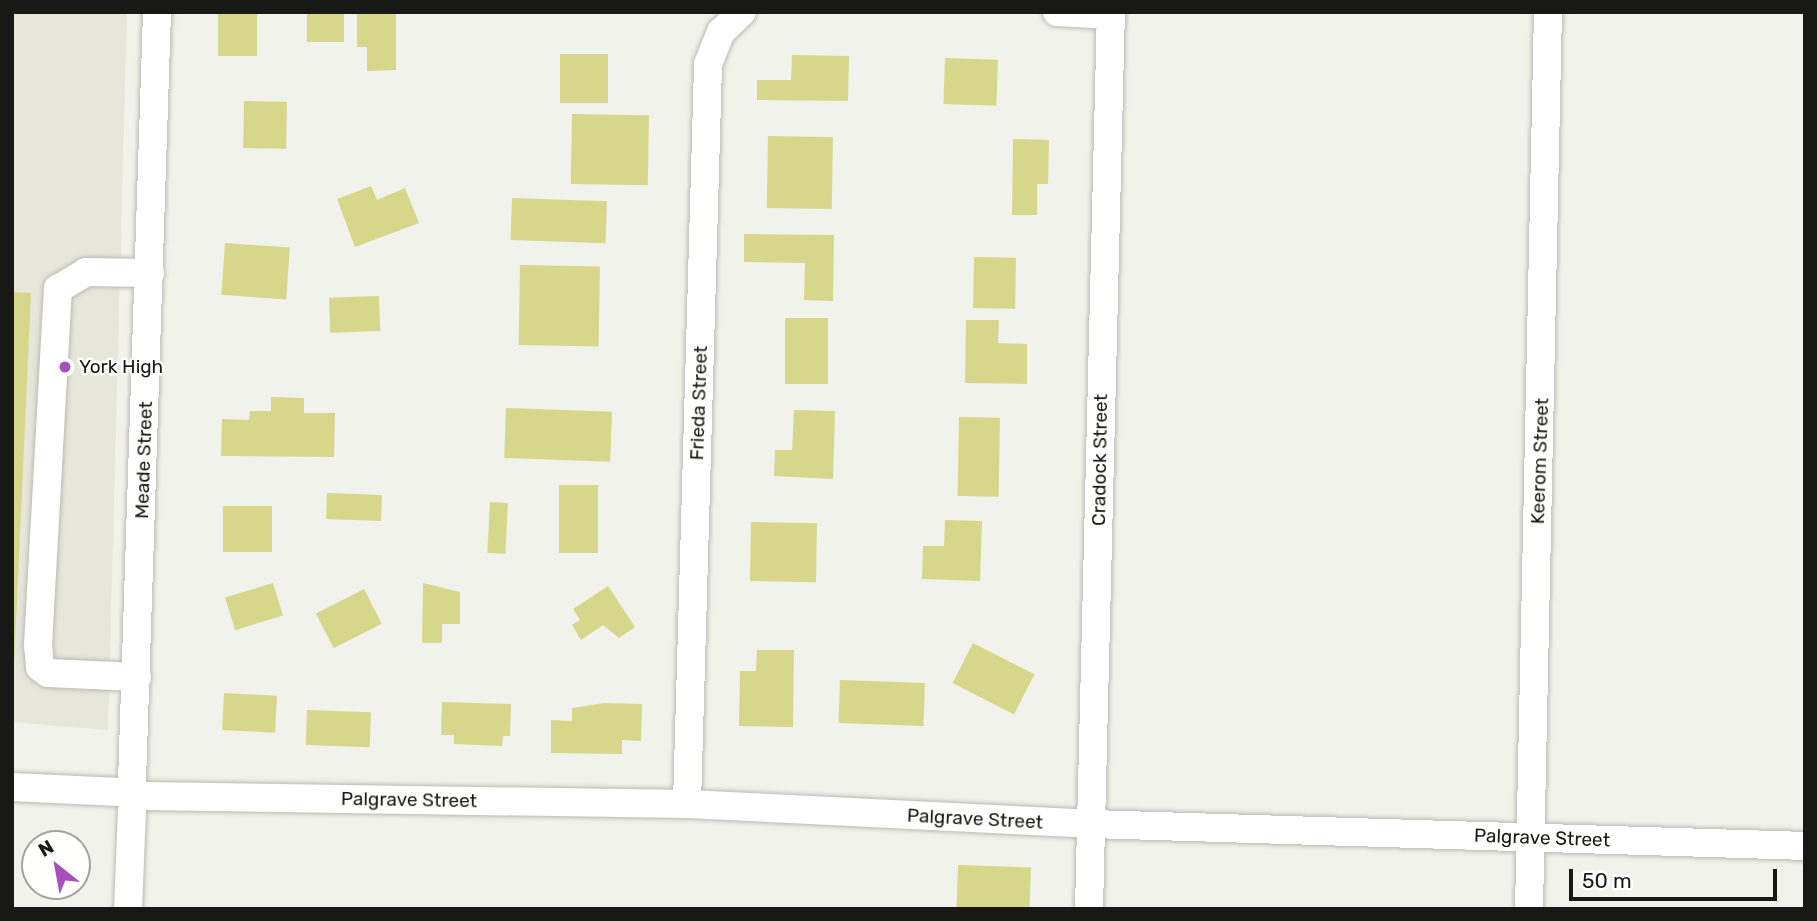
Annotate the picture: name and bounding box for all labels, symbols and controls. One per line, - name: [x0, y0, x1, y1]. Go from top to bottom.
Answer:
- street label: Frieda Street: [686, 345, 712, 461]
- place label: York High: [79, 356, 163, 378]
- marker: York High: [57, 359, 73, 375]
- street label: Cradock Street: [1087, 394, 1113, 526]
- street label: Keerom Street: [1526, 397, 1554, 525]
- street label: Meade Street: [131, 401, 157, 519]
- street label: Palgrave Street: [341, 787, 477, 813]
- street label: Palgrave Street: [906, 804, 1044, 834]
- street label: Palgrave Street: [1474, 824, 1610, 852]
- north arrow: [21, 830, 91, 900]
- text: N: [34, 835, 58, 862]
- scale bar: [1572, 855, 1780, 899]
- text: 50 m: [1582, 868, 1632, 893]

